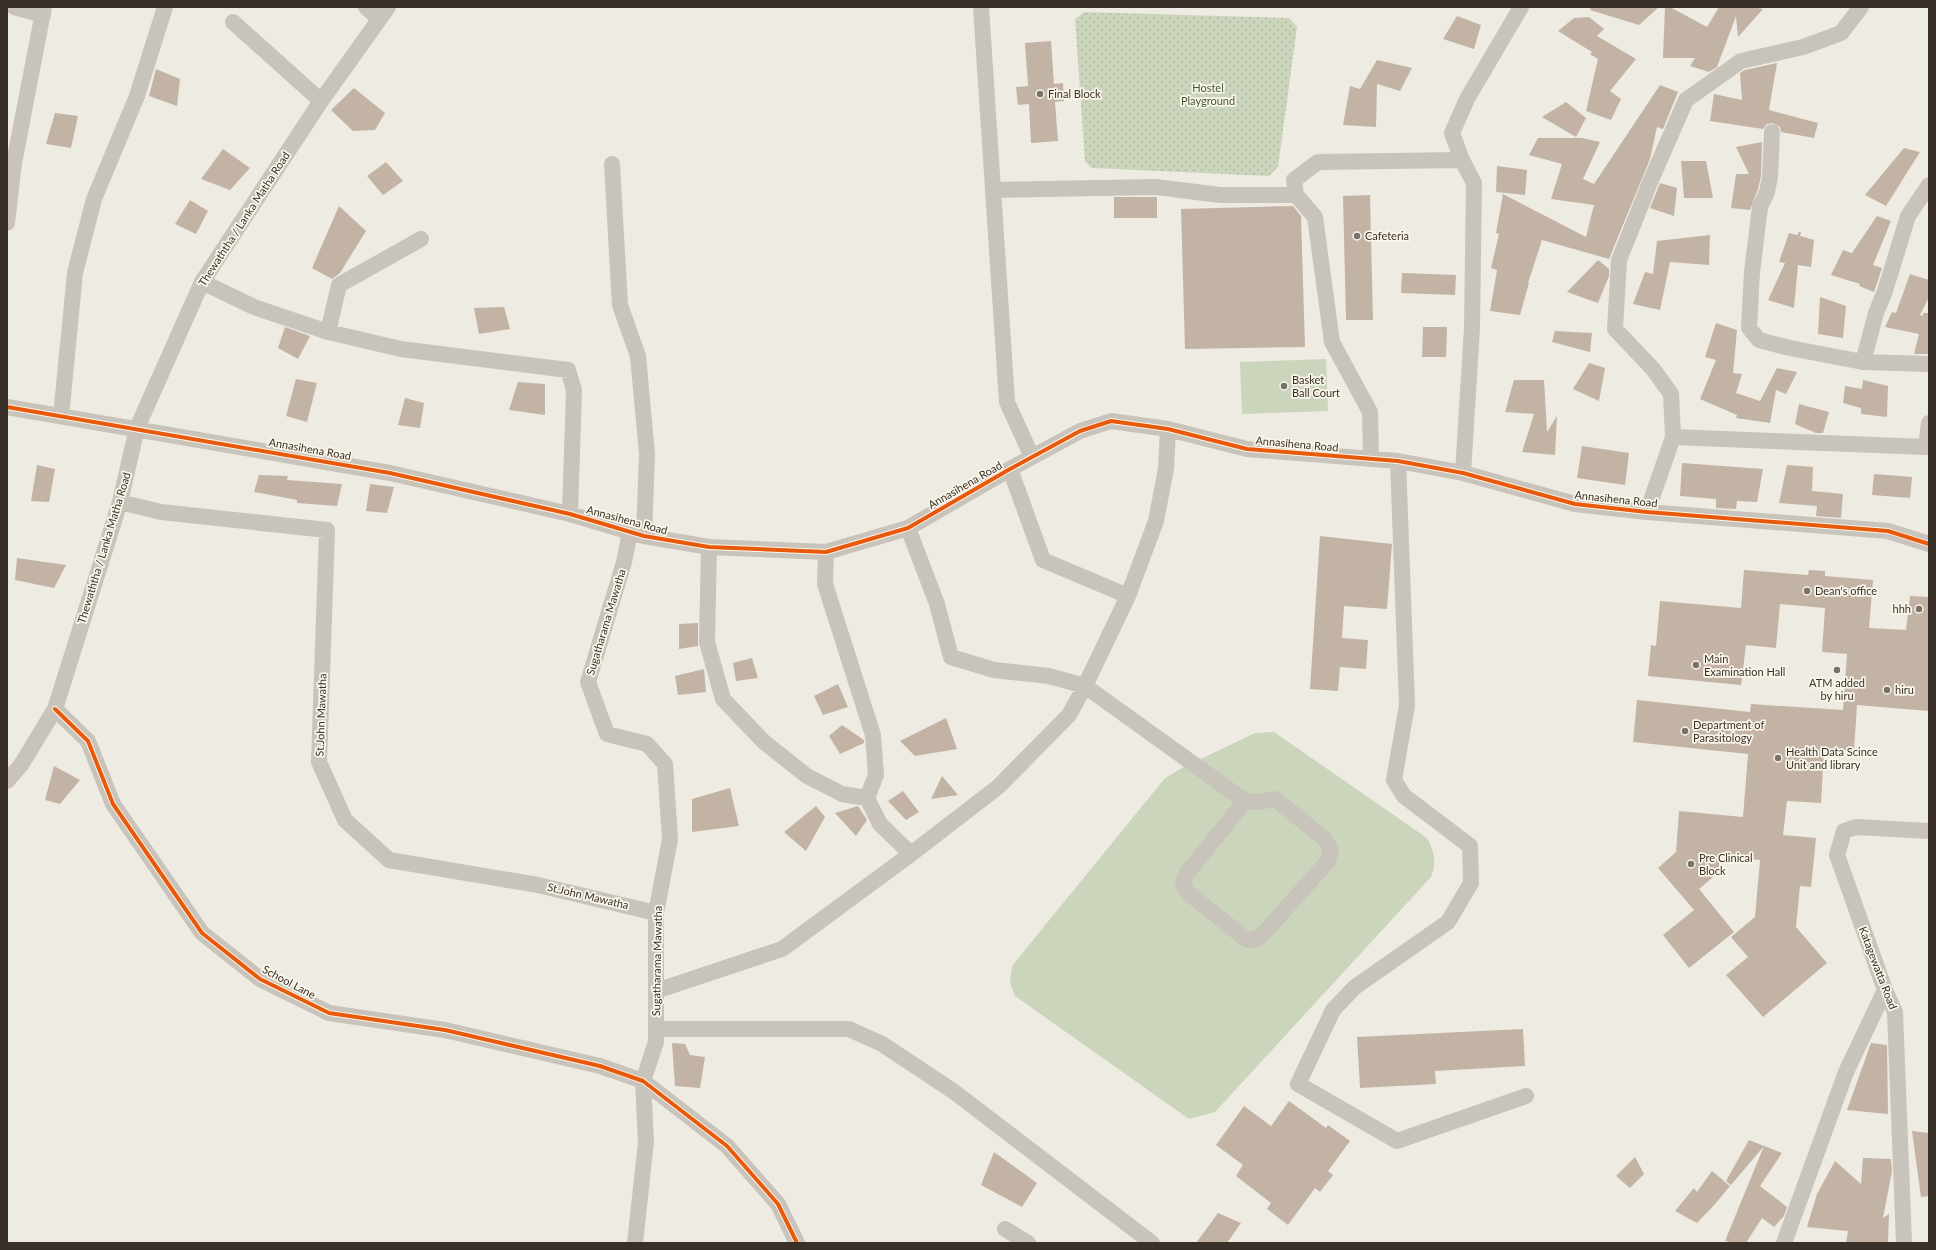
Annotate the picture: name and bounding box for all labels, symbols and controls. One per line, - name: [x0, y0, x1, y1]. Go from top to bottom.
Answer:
- park label: Hostel Playground: [1181, 81, 1235, 107]
- place label: Final Block: [1048, 87, 1101, 100]
- marker: Final Block: [1035, 89, 1045, 99]
- street label: Thewaththa / Lanka Matha Road: [195, 149, 292, 288]
- place label: Cafeteria: [1365, 229, 1409, 242]
- marker: Cafeteria: [1352, 231, 1362, 241]
- place label: Basket Ball Court: [1292, 373, 1340, 399]
- marker: Basket Ball Court: [1279, 381, 1289, 391]
- street label: Annasihena Road: [1255, 433, 1339, 454]
- street label: Annasihena Road: [268, 435, 352, 462]
- street label: Annasihena Road: [925, 458, 1004, 511]
- street label: Thewaththa / Lanka Matha Road: [74, 471, 133, 625]
- street label: Annasihena Road: [1574, 488, 1658, 509]
- street label: Annasihena Road: [585, 502, 669, 537]
- street label: Sugatharama Mawatha: [583, 567, 628, 677]
- place label: Dean's office: [1815, 584, 1877, 597]
- marker: Dean's office: [1802, 586, 1812, 596]
- place label: hhh: [1893, 602, 1911, 615]
- marker: hhh: [1914, 604, 1924, 614]
- place label: Main Examination Hall: [1704, 652, 1785, 678]
- marker: Main Examination Hall: [1691, 660, 1701, 670]
- marker: ATM added by hiru: [1832, 665, 1842, 675]
- street label: St.John Mawatha: [313, 673, 328, 757]
- place label: ATM added by hiru: [1809, 676, 1865, 702]
- place label: hiru: [1895, 683, 1914, 696]
- marker: hiru: [1882, 685, 1892, 695]
- place label: Department of Parasitology: [1693, 718, 1764, 744]
- marker: Department of Parasitology: [1680, 726, 1690, 736]
- place label: Health Data Scince Unit and library: [1786, 745, 1878, 771]
- marker: Health Data Scince Unit and library: [1773, 753, 1783, 763]
- place label: Pre Clinical Block: [1699, 851, 1753, 877]
- marker: Pre Clinical Block: [1686, 859, 1696, 869]
- street label: St.John Mawatha: [546, 880, 630, 911]
- street label: Sugatharama Mawatha: [649, 906, 664, 1016]
- street label: Katagewatta Road: [1857, 925, 1900, 1011]
- street label: School Lane: [260, 962, 318, 1001]

